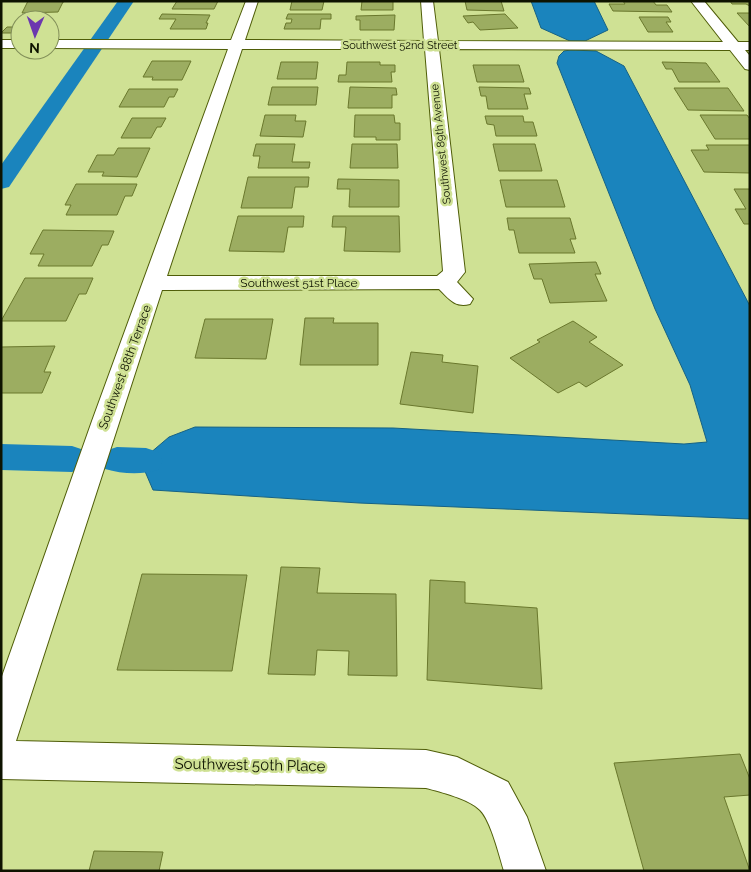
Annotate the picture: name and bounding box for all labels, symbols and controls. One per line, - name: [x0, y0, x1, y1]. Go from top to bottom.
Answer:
- north arrow: [10, 10, 60, 60]
- street label: Southwest 52nd Street: [342, 39, 458, 52]
- text: N: [29, 40, 40, 56]
- street label: Southwest 89th Avenue: [428, 83, 454, 205]
- street label: Southwest 51st Place: [240, 276, 358, 290]
- street label: Southwest 88th Terrace: [96, 303, 154, 431]
- street label: Southwest 50th Place: [174, 755, 326, 775]

